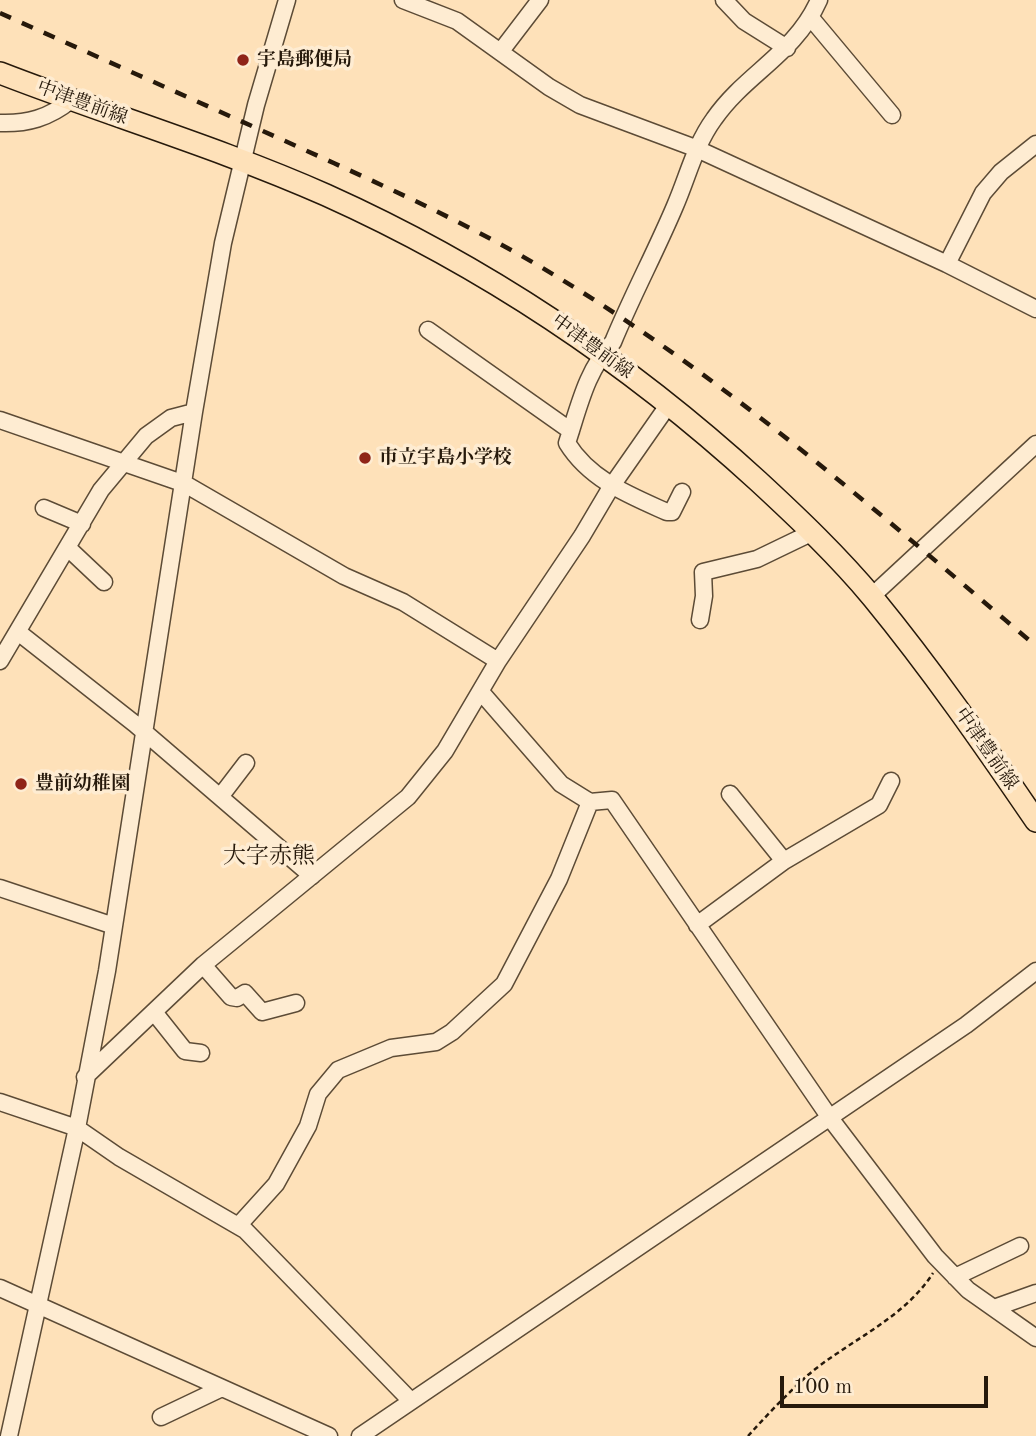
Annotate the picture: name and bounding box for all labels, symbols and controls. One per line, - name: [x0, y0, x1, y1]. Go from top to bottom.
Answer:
- place label: 宇島郵便局: [257, 49, 352, 71]
- marker: 宇島郵便局: [235, 52, 251, 68]
- street label: 中津豊前線: [33, 76, 131, 130]
- street label: 中津豊前線: [547, 310, 637, 384]
- place label: 市立宇島小学校: [379, 447, 512, 469]
- marker: 市立宇島小学校: [357, 450, 373, 466]
- street label: 中津豊前線: [949, 704, 1023, 794]
- place label: 豊前幼稚園: [35, 773, 130, 795]
- marker: 豊前幼稚園: [13, 776, 29, 792]
- district label: 大字赤熊: [223, 843, 315, 871]
- scale bar: [784, 1362, 992, 1406]
- text: 100 m: [793, 1377, 852, 1398]

